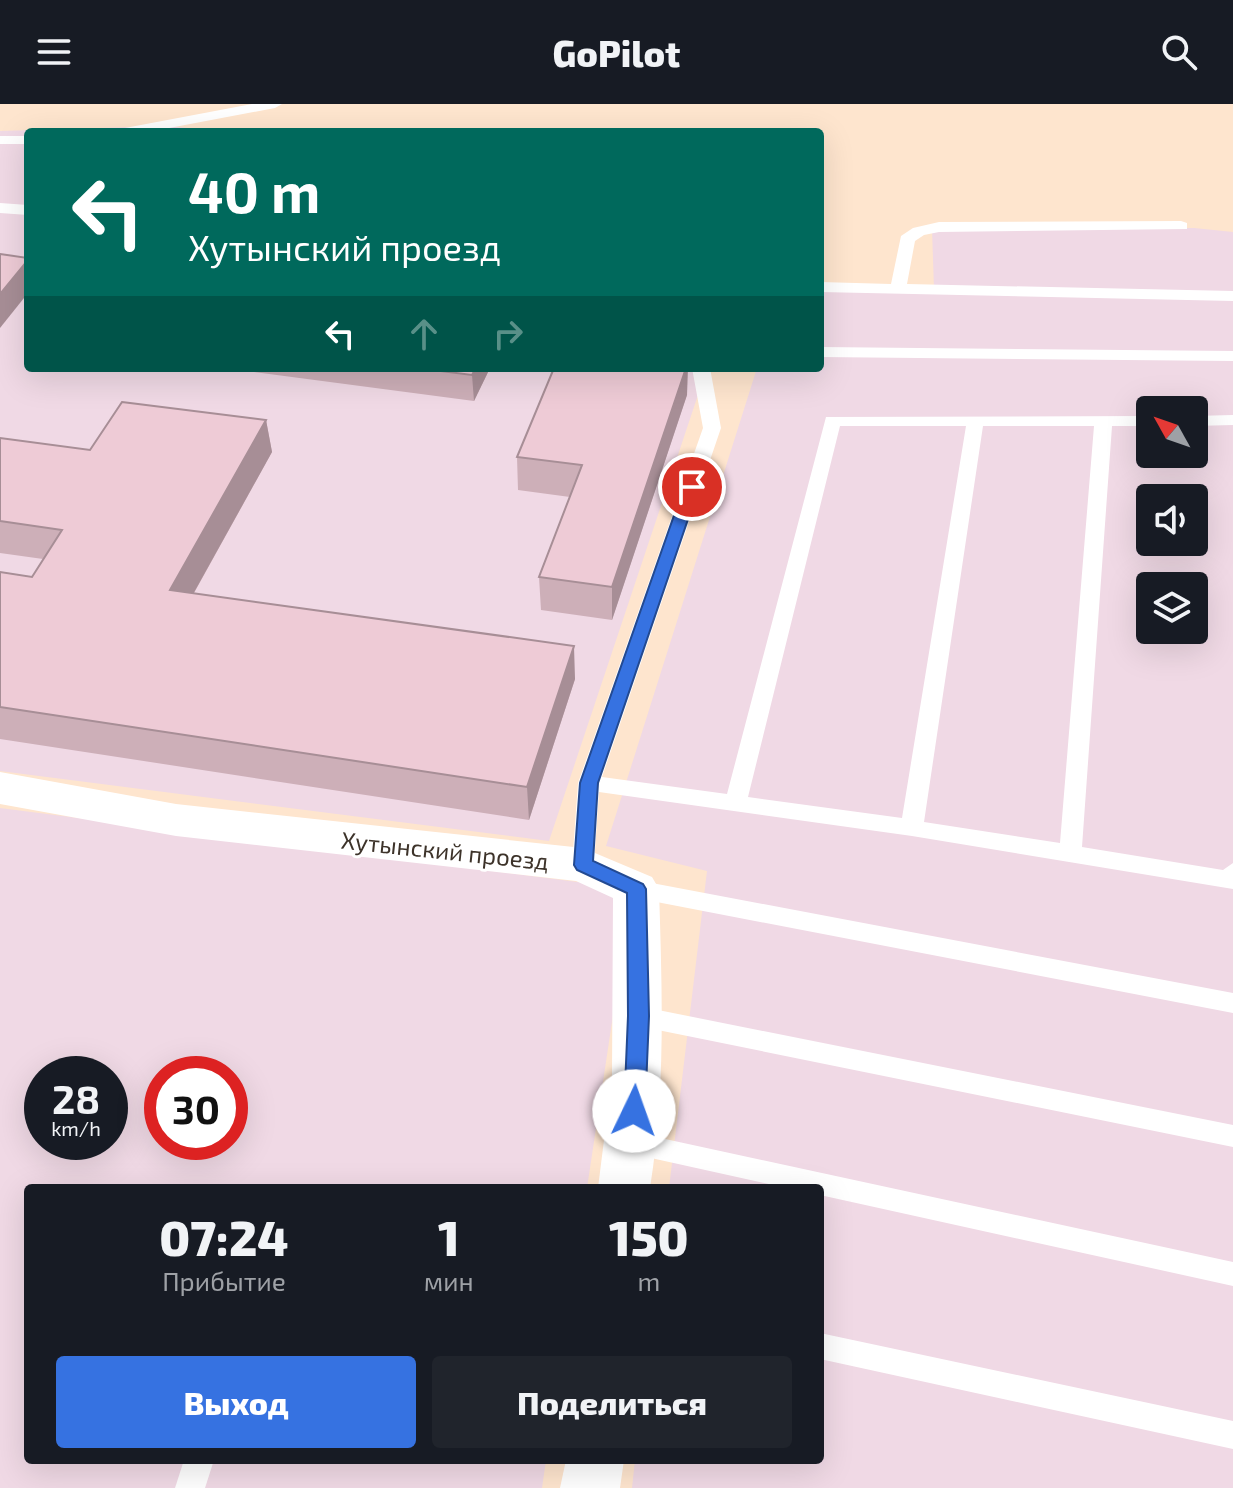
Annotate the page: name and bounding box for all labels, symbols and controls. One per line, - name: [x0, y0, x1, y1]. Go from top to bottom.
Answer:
- icon: menu: [32, 30, 76, 74]
- icon: search: [1157, 30, 1201, 74]
- text: GoPilot: [553, 31, 680, 74]
- text: 40 m: [188, 157, 320, 224]
- icon: left: [56, 160, 160, 264]
- text: Хутынский проезд: [188, 225, 501, 268]
- icon: left: [318, 312, 362, 356]
- icon: ahead: [402, 312, 446, 356]
- icon: right: [486, 312, 530, 356]
- north arrow: [1136, 396, 1208, 468]
- map controls: [1136, 396, 1208, 644]
- pin: [658, 453, 726, 521]
- icon: arrive: [670, 465, 714, 509]
- button: sound: [1136, 484, 1208, 556]
- button: layers: [1136, 572, 1208, 644]
- street label: Хутынский проезд: [340, 825, 550, 876]
- speed limit sign: 30: [144, 1056, 248, 1160]
- position arrow: [592, 1069, 676, 1153]
- text: 28: [52, 1074, 100, 1122]
- text: km/h: [51, 1116, 101, 1140]
- text: 07:24: [159, 1208, 288, 1266]
- text: 1: [438, 1208, 460, 1266]
- text: 150: [609, 1208, 689, 1266]
- text: Прибытие: [162, 1265, 286, 1296]
- text: мин: [424, 1265, 474, 1296]
- text: m: [637, 1265, 660, 1296]
- button: Выход: [56, 1356, 416, 1448]
- button: Поделиться: [432, 1356, 792, 1448]

